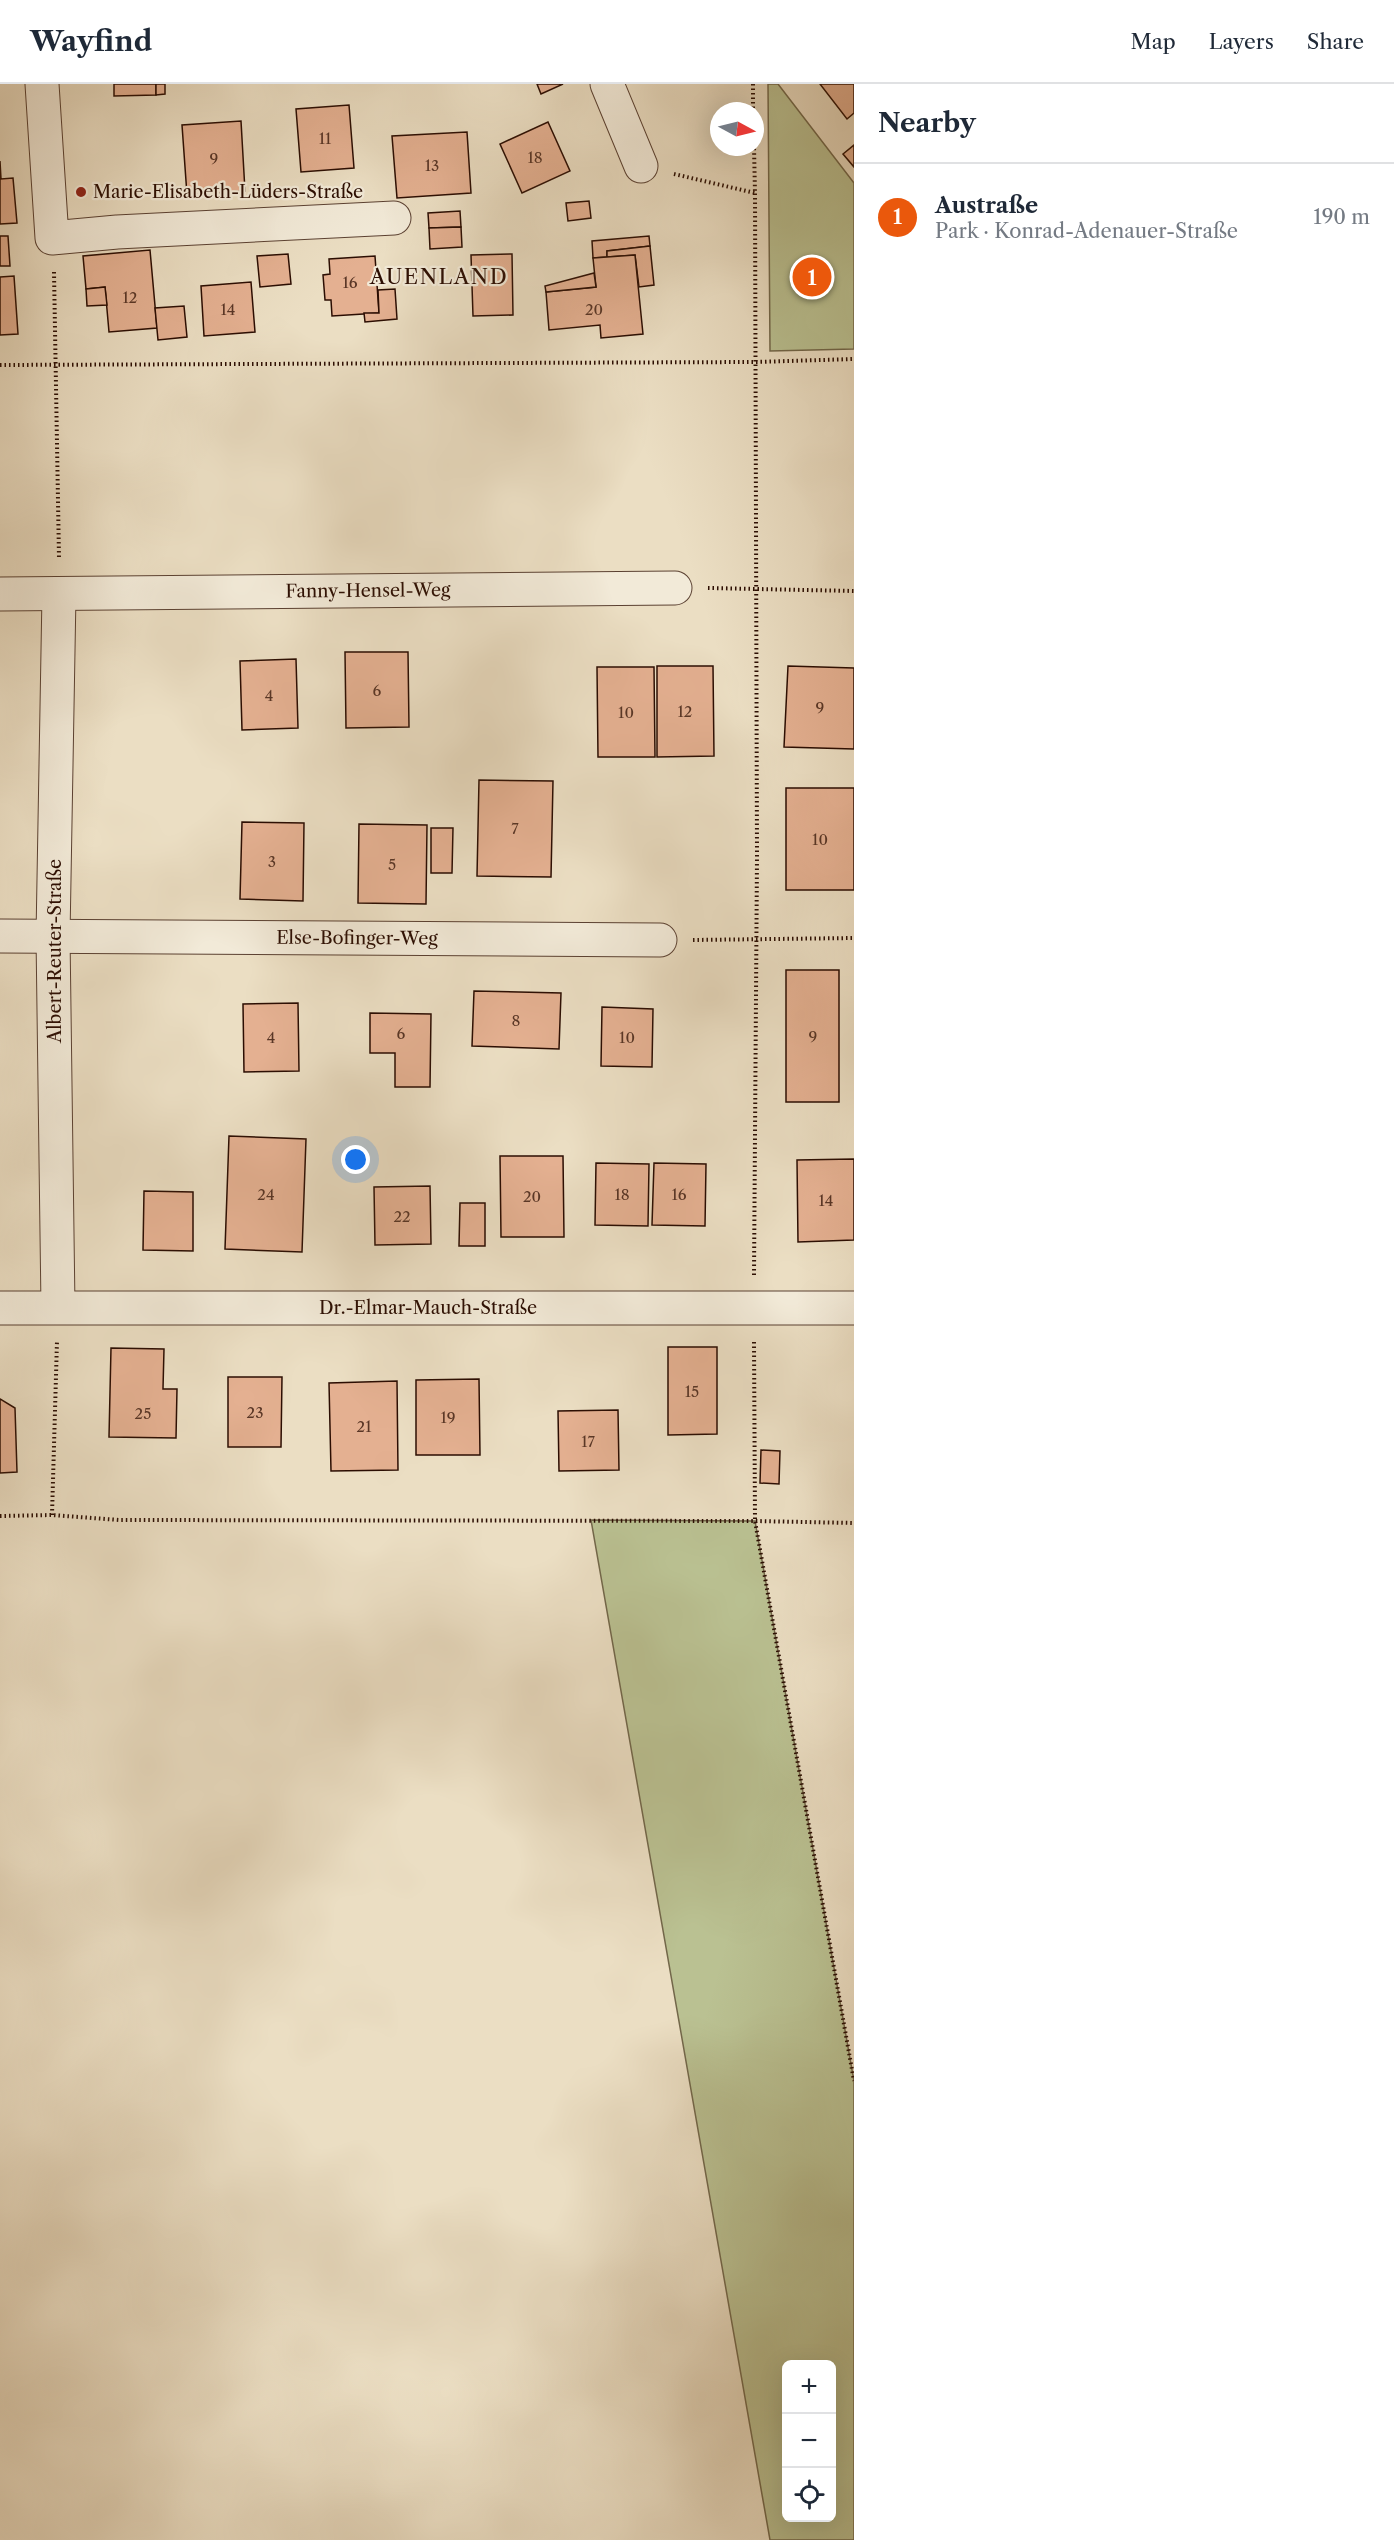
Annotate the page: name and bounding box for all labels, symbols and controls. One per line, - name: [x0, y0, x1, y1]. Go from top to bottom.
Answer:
- text: Wayfind: [30, 24, 152, 58]
- text: Map: [1131, 29, 1176, 54]
- text: Layers: [1209, 29, 1274, 54]
- text: Share: [1307, 29, 1364, 54]
- north arrow: [710, 102, 764, 156]
- text: Nearby: [878, 107, 976, 139]
- house number: 11: [319, 129, 332, 148]
- house number: 18: [527, 148, 543, 167]
- house number: 9: [210, 149, 218, 168]
- house number: 13: [425, 156, 439, 175]
- place label: Marie-Elisabeth-Lüders-Straße: [93, 181, 363, 203]
- marker: Marie-Elisabeth-Lüders-Straße: [74, 185, 88, 199]
- text: Austraße: [935, 192, 1038, 219]
- text: 1: [893, 205, 902, 229]
- text: 190 m: [1313, 205, 1370, 229]
- text: Park · Konrad-Adenauer-Straße: [935, 219, 1238, 243]
- pin: 1: [792, 254, 832, 300]
- district label: AUENLAND: [369, 264, 508, 289]
- house number: 16: [342, 273, 358, 292]
- house number: 12: [123, 288, 137, 307]
- house number: 14: [221, 300, 235, 319]
- house number: 20: [585, 300, 603, 319]
- street label: Fanny-Hensel-Weg: [285, 579, 451, 602]
- house number: 6: [373, 681, 382, 700]
- house number: 4: [265, 686, 273, 705]
- house number: 9: [816, 698, 824, 717]
- house number: 12: [678, 702, 692, 721]
- house number: 10: [618, 703, 634, 722]
- house number: 7: [511, 819, 519, 838]
- house number: 10: [812, 830, 828, 849]
- house number: 3: [268, 852, 276, 871]
- house number: 5: [388, 855, 396, 874]
- street label: Albert-Reuter-Straße: [44, 859, 66, 1044]
- street label: Else-Bofinger-Weg: [276, 927, 438, 950]
- house number: 8: [512, 1011, 521, 1030]
- house number: 6: [397, 1024, 406, 1043]
- house number: 9: [809, 1027, 817, 1046]
- house number: 4: [267, 1028, 275, 1047]
- house number: 10: [619, 1028, 635, 1047]
- your location: [341, 1145, 370, 1174]
- house number: 24: [257, 1185, 275, 1204]
- house number: 18: [614, 1185, 630, 1204]
- house number: 16: [671, 1185, 687, 1204]
- house number: 20: [523, 1187, 541, 1206]
- house number: 14: [819, 1191, 833, 1210]
- house number: 22: [393, 1207, 411, 1226]
- street label: Dr.-Elmar-Mauch-Straße: [319, 1297, 537, 1319]
- house number: 15: [685, 1382, 699, 1401]
- house number: 23: [247, 1403, 263, 1422]
- house number: 25: [135, 1404, 151, 1423]
- house number: 19: [440, 1408, 456, 1427]
- house number: 21: [357, 1417, 372, 1436]
- house number: 17: [581, 1432, 595, 1451]
- map controls: [782, 2360, 836, 2522]
- button: +: [782, 2360, 836, 2414]
- button: −: [782, 2414, 836, 2468]
- button: locate: [782, 2468, 836, 2522]

